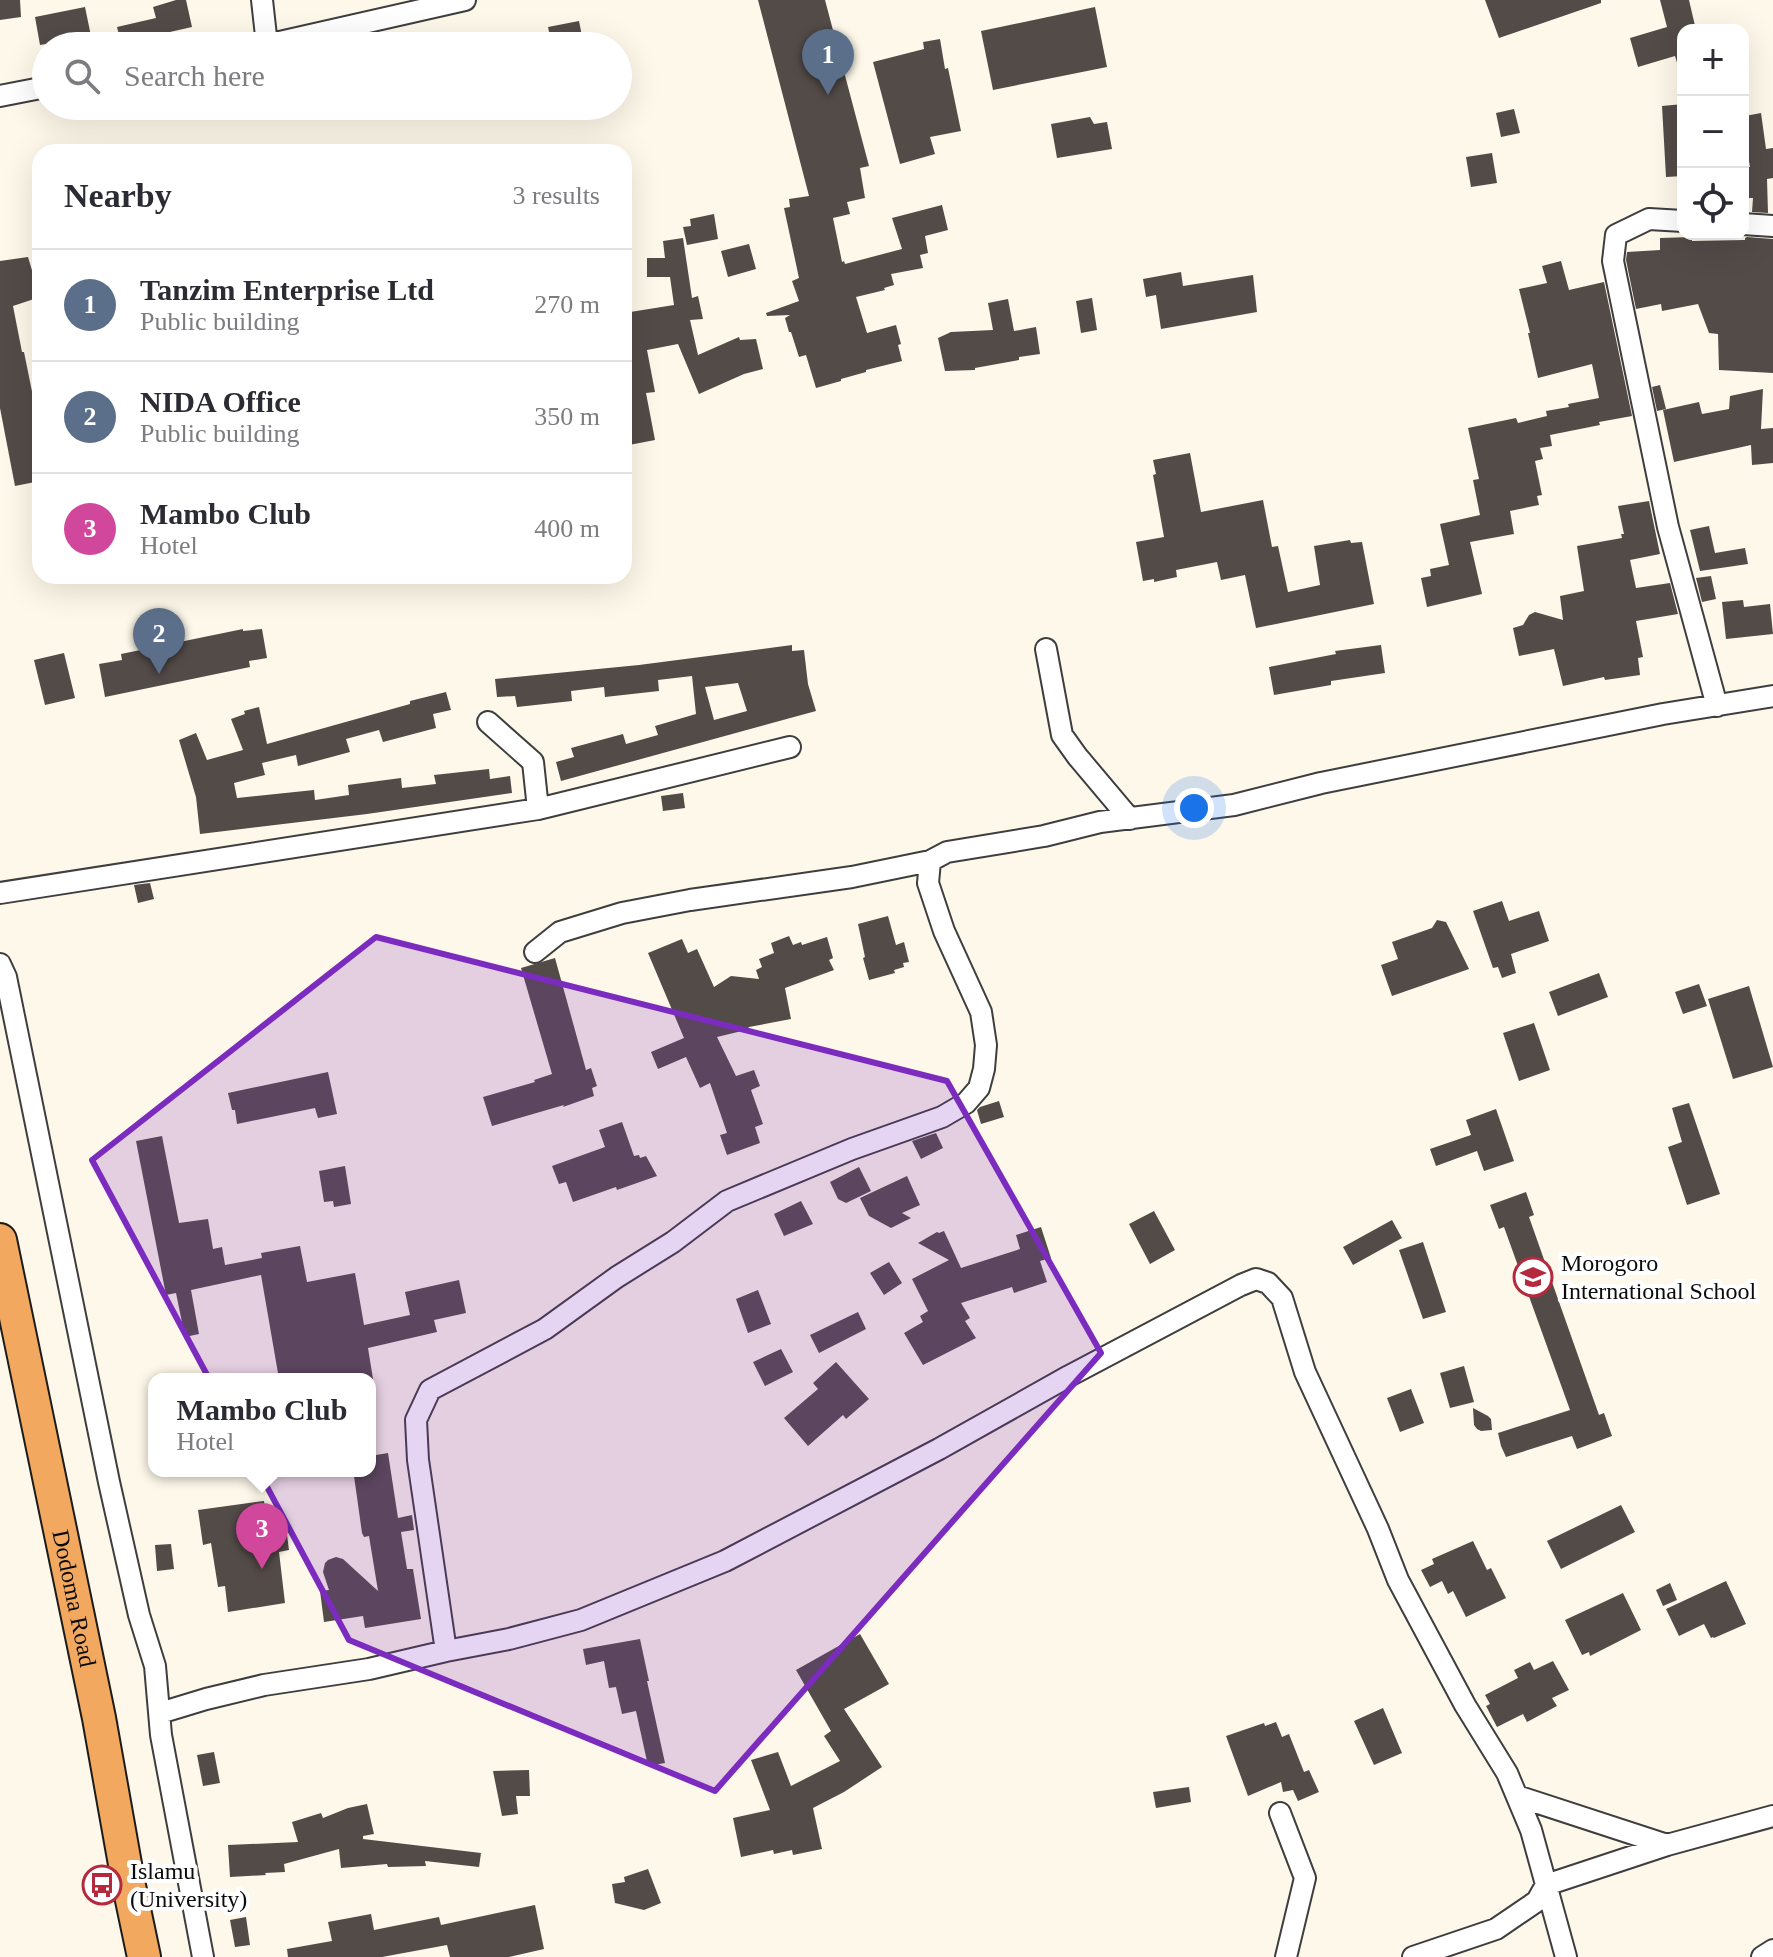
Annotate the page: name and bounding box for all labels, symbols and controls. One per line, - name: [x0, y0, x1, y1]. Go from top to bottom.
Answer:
- map controls: [1677, 24, 1749, 240]
- button: +: [1677, 24, 1749, 96]
- pin: 1: [802, 29, 854, 95]
- search box: [32, 32, 632, 120]
- icon: search: [60, 54, 104, 98]
- text: Search here: [124, 59, 265, 92]
- button: −: [1677, 96, 1749, 168]
- button: locate: [1677, 168, 1749, 240]
- text: Nearby: [64, 177, 172, 214]
- text: 3 results: [513, 181, 600, 210]
- text: Tanzim Enterprise Ltd: [140, 273, 434, 306]
- text: 1: [84, 290, 97, 319]
- text: 270 m: [534, 290, 600, 319]
- text: Public building: [140, 307, 300, 336]
- text: NIDA Office: [140, 385, 301, 418]
- text: 2: [84, 402, 97, 431]
- text: 350 m: [534, 402, 600, 431]
- text: Public building: [140, 419, 300, 448]
- text: Mambo Club: [140, 497, 311, 530]
- text: 3: [84, 514, 97, 543]
- text: 400 m: [534, 514, 600, 543]
- text: Hotel: [140, 531, 198, 560]
- pin: 2: [133, 608, 185, 674]
- your location: [1174, 788, 1214, 828]
- place label: Morogoro International School: [1561, 1250, 1757, 1304]
- school or university icon: Morogoro International School: [1512, 1256, 1554, 1298]
- popup: [148, 1373, 376, 1477]
- text: Mambo Club: [177, 1393, 347, 1426]
- text: Hotel: [177, 1427, 234, 1456]
- pin: 3: [236, 1503, 288, 1569]
- street label: Dodoma Road: [47, 1528, 101, 1669]
- place label: Islamu (University): [130, 1858, 247, 1912]
- bus stop icon: Islamu (University): [81, 1864, 123, 1906]

